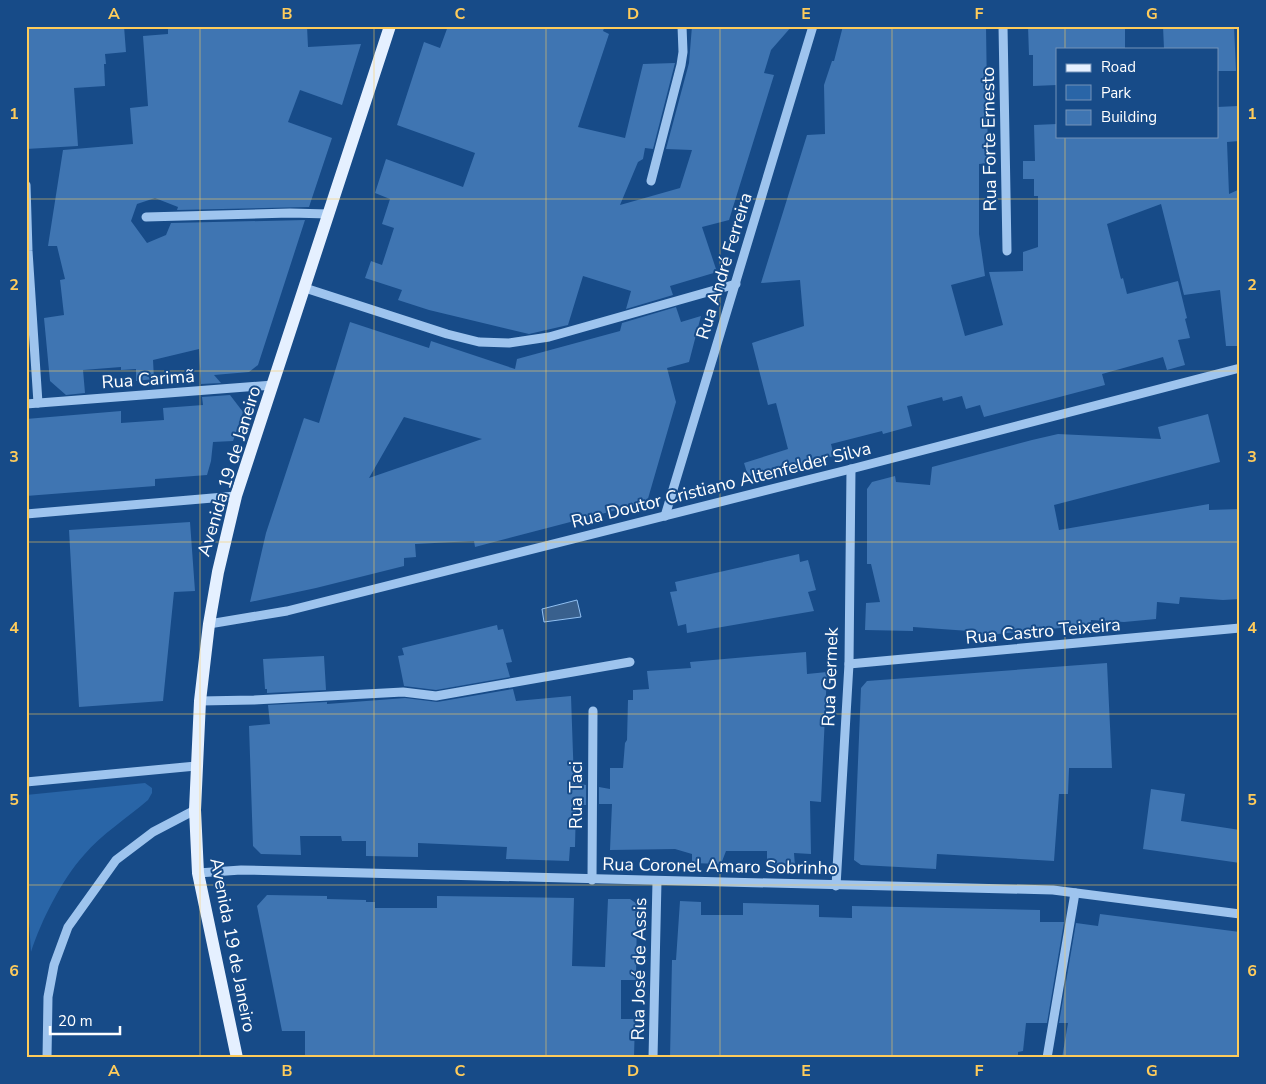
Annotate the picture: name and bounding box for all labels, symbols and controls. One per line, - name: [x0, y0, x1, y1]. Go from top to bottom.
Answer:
- text: A: [108, 3, 120, 25]
- text: B: [281, 3, 293, 25]
- text: C: [455, 3, 466, 25]
- text: D: [627, 3, 639, 25]
- text: E: [801, 3, 811, 25]
- text: F: [975, 3, 984, 25]
- text: G: [1146, 3, 1158, 25]
- legend: [1056, 48, 1218, 138]
- text: Road: [1101, 57, 1136, 77]
- street label: Rua Forte Ernesto: [976, 66, 1002, 212]
- text: Park: [1101, 83, 1131, 103]
- text: 1: [9, 103, 19, 125]
- text: 1: [1247, 103, 1257, 125]
- text: Building: [1101, 107, 1157, 127]
- street label: Rua André Ferreira: [690, 190, 758, 342]
- text: 2: [9, 274, 19, 296]
- text: 2: [1247, 274, 1257, 296]
- street label: Rua Carimã: [101, 364, 195, 394]
- street label: Avenida 19 de Janeiro: [192, 383, 266, 559]
- street label: Rua Doutor Cristiano Altenfelder Silva: [569, 436, 873, 534]
- text: 3: [9, 446, 19, 468]
- text: 3: [1247, 446, 1257, 468]
- street label: Rua Castro Teixeira: [964, 612, 1122, 650]
- text: 4: [9, 617, 19, 639]
- text: 4: [1247, 617, 1257, 639]
- street label: Rua Germek: [816, 626, 844, 727]
- street label: Rua Taci: [564, 761, 588, 829]
- text: 5: [9, 789, 19, 811]
- text: 5: [1247, 789, 1257, 811]
- street label: Rua Coronel Amaro Sobrinho: [602, 852, 838, 880]
- street label: Avenida 19 de Janeiro: [204, 856, 262, 1034]
- street label: Rua José de Assis: [626, 897, 652, 1041]
- text: 6: [9, 960, 19, 982]
- text: 6: [1247, 960, 1257, 982]
- scale bar: [50, 1004, 120, 1036]
- text: 20 m: [58, 1011, 93, 1031]
- text: A: [108, 1060, 120, 1082]
- text: B: [281, 1060, 293, 1082]
- text: C: [455, 1060, 466, 1082]
- text: D: [627, 1060, 639, 1082]
- text: E: [801, 1060, 811, 1082]
- text: F: [975, 1060, 984, 1082]
- text: G: [1146, 1060, 1158, 1082]

